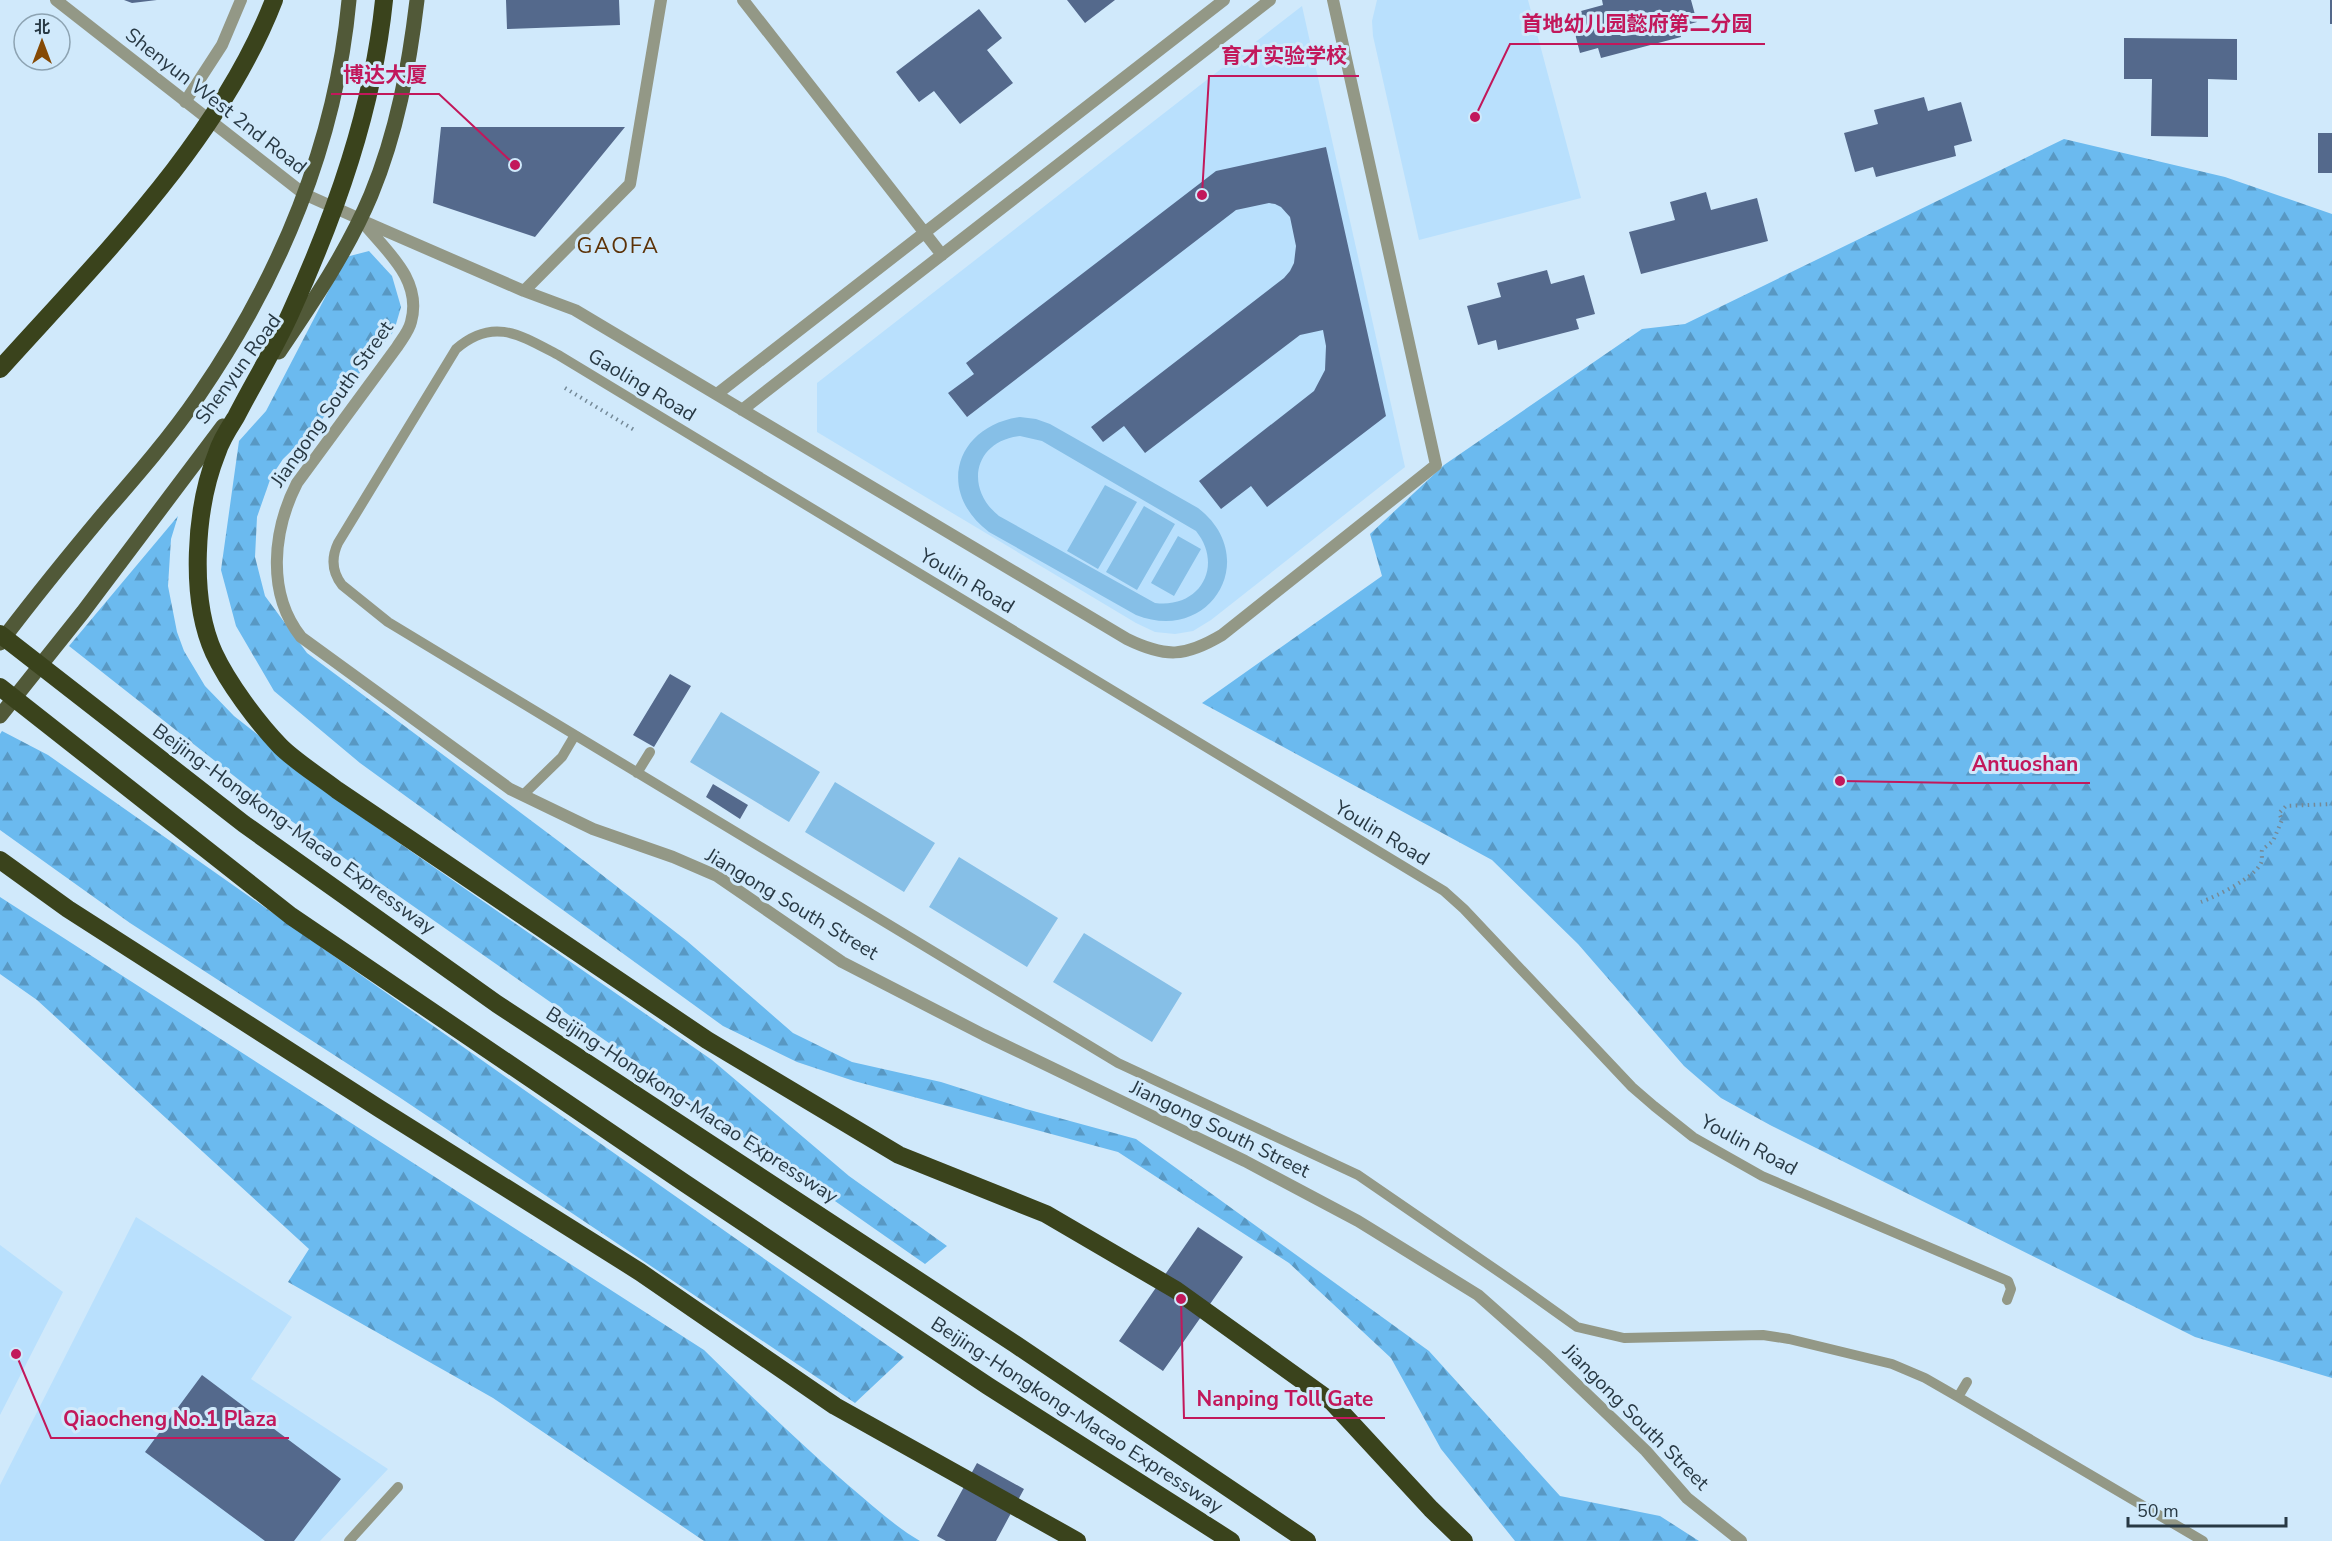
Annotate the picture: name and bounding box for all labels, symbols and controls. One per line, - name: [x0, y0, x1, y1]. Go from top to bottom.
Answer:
- callout: 首地幼儿园懿府第二分园: [1510, 5, 1765, 44]
- text: 首地幼儿园懿府第二分园: [1522, 10, 1753, 38]
- north arrow: [12, 12, 72, 72]
- text: 北: [34, 17, 50, 39]
- street label: Shenyun West 2nd Road: [120, 22, 312, 180]
- callout: 育才实验学校: [1209, 37, 1359, 76]
- text: 育才实验学校: [1221, 42, 1347, 70]
- callout: 博达大厦: [331, 55, 439, 94]
- text: 博达大厦: [343, 61, 427, 89]
- district label: GAOFA: [577, 231, 659, 261]
- street label: Shenyun Road: [189, 308, 287, 430]
- street label: Jiangong South Street: [264, 315, 400, 493]
- street label: Gaoling Road: [583, 342, 701, 428]
- street label: Youlin Road: [914, 542, 1020, 620]
- street label: Beijing-Hongkong-Macao Expressway: [147, 717, 441, 941]
- callout: Antuoshan: [1960, 744, 2090, 783]
- text: Antuoshan: [1972, 750, 2078, 778]
- street label: Youlin Road: [1329, 794, 1435, 872]
- street label: Jiangong South Street: [700, 841, 884, 967]
- street label: Beijing-Hongkong-Macao Expressway: [541, 1000, 844, 1210]
- street label: Jiangong South Street: [1125, 1073, 1315, 1185]
- street label: Youlin Road: [1695, 1108, 1802, 1182]
- street label: Beijing-Hongkong-Macao Expressway: [926, 1310, 1229, 1520]
- street label: Jiangong South Street: [1556, 1337, 1716, 1497]
- callout: Nanping Toll Gate: [1184, 1379, 1385, 1418]
- text: Nanping Toll Gate: [1197, 1385, 1373, 1413]
- callout: Qiaocheng No.1 Plaza: [51, 1399, 289, 1438]
- text: Qiaocheng No.1 Plaza: [63, 1405, 277, 1433]
- scale bar: [2128, 1490, 2286, 1528]
- text: 50 m: [2137, 1499, 2179, 1523]

